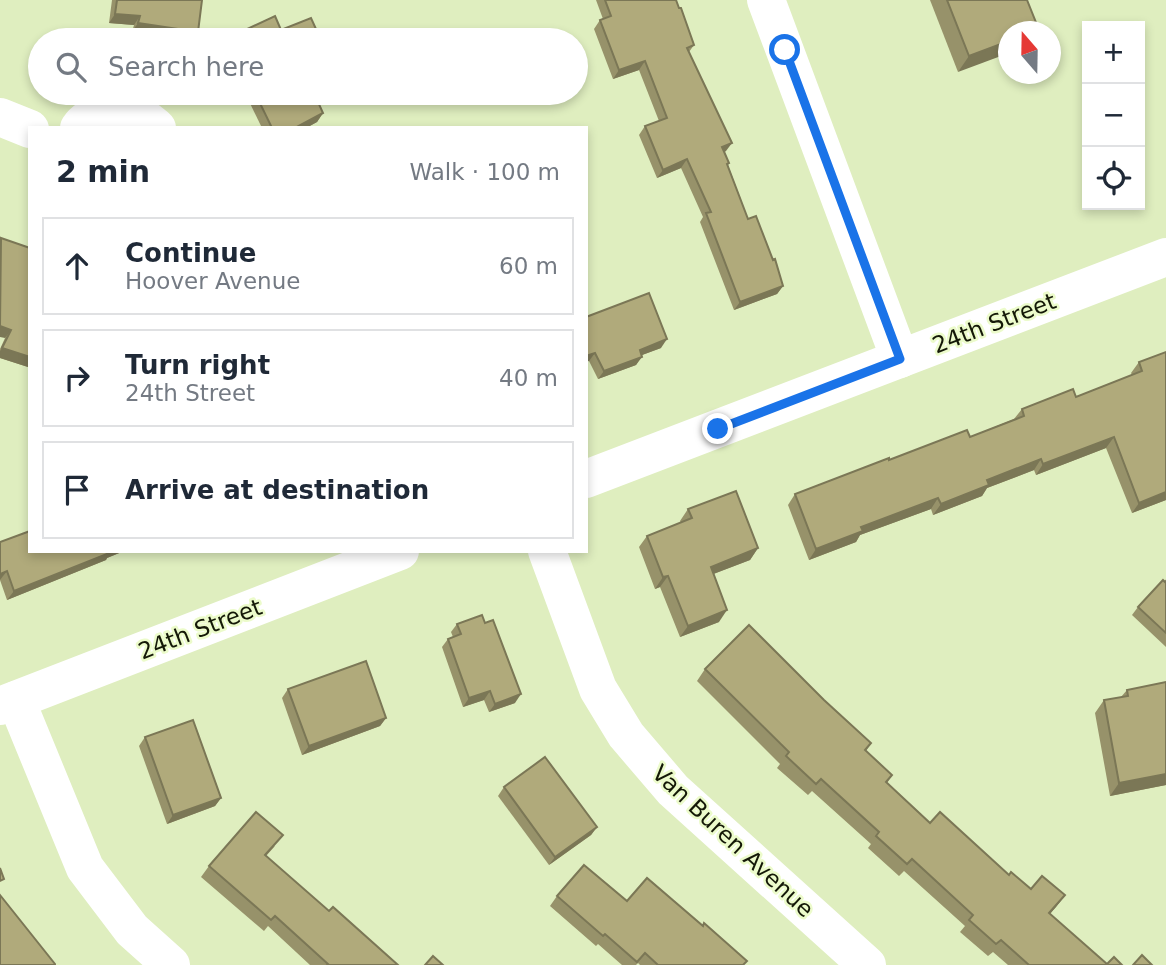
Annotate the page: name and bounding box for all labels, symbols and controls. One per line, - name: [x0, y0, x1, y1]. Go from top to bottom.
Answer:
- north arrow: [998, 21, 1061, 84]
- map controls: [1082, 21, 1145, 210]
- button: +: [1082, 21, 1145, 84]
- search box: [28, 28, 588, 105]
- route start: [769, 34, 800, 65]
- icon: search: [52, 48, 90, 86]
- text: Search here: [108, 52, 264, 82]
- button: −: [1082, 84, 1145, 147]
- button: locate: [1082, 147, 1145, 210]
- text: 2 min: [56, 154, 150, 189]
- text: Walk · 100 m: [409, 159, 560, 185]
- text: Continue: [125, 238, 256, 268]
- icon: ahead: [58, 247, 96, 285]
- text: 60 m: [499, 253, 558, 279]
- text: Hoover Avenue: [125, 268, 300, 294]
- street label: 24th Street: [929, 288, 1059, 358]
- text: Turn right: [125, 350, 270, 380]
- icon: right: [58, 359, 96, 397]
- text: 40 m: [499, 365, 558, 391]
- text: 24th Street: [125, 380, 255, 406]
- route end: [702, 413, 733, 444]
- icon: arrive: [58, 471, 96, 509]
- text: Arrive at destination: [125, 475, 429, 505]
- street label: 24th Street: [135, 594, 265, 664]
- street label: Van Buren Avenue: [647, 760, 819, 922]

